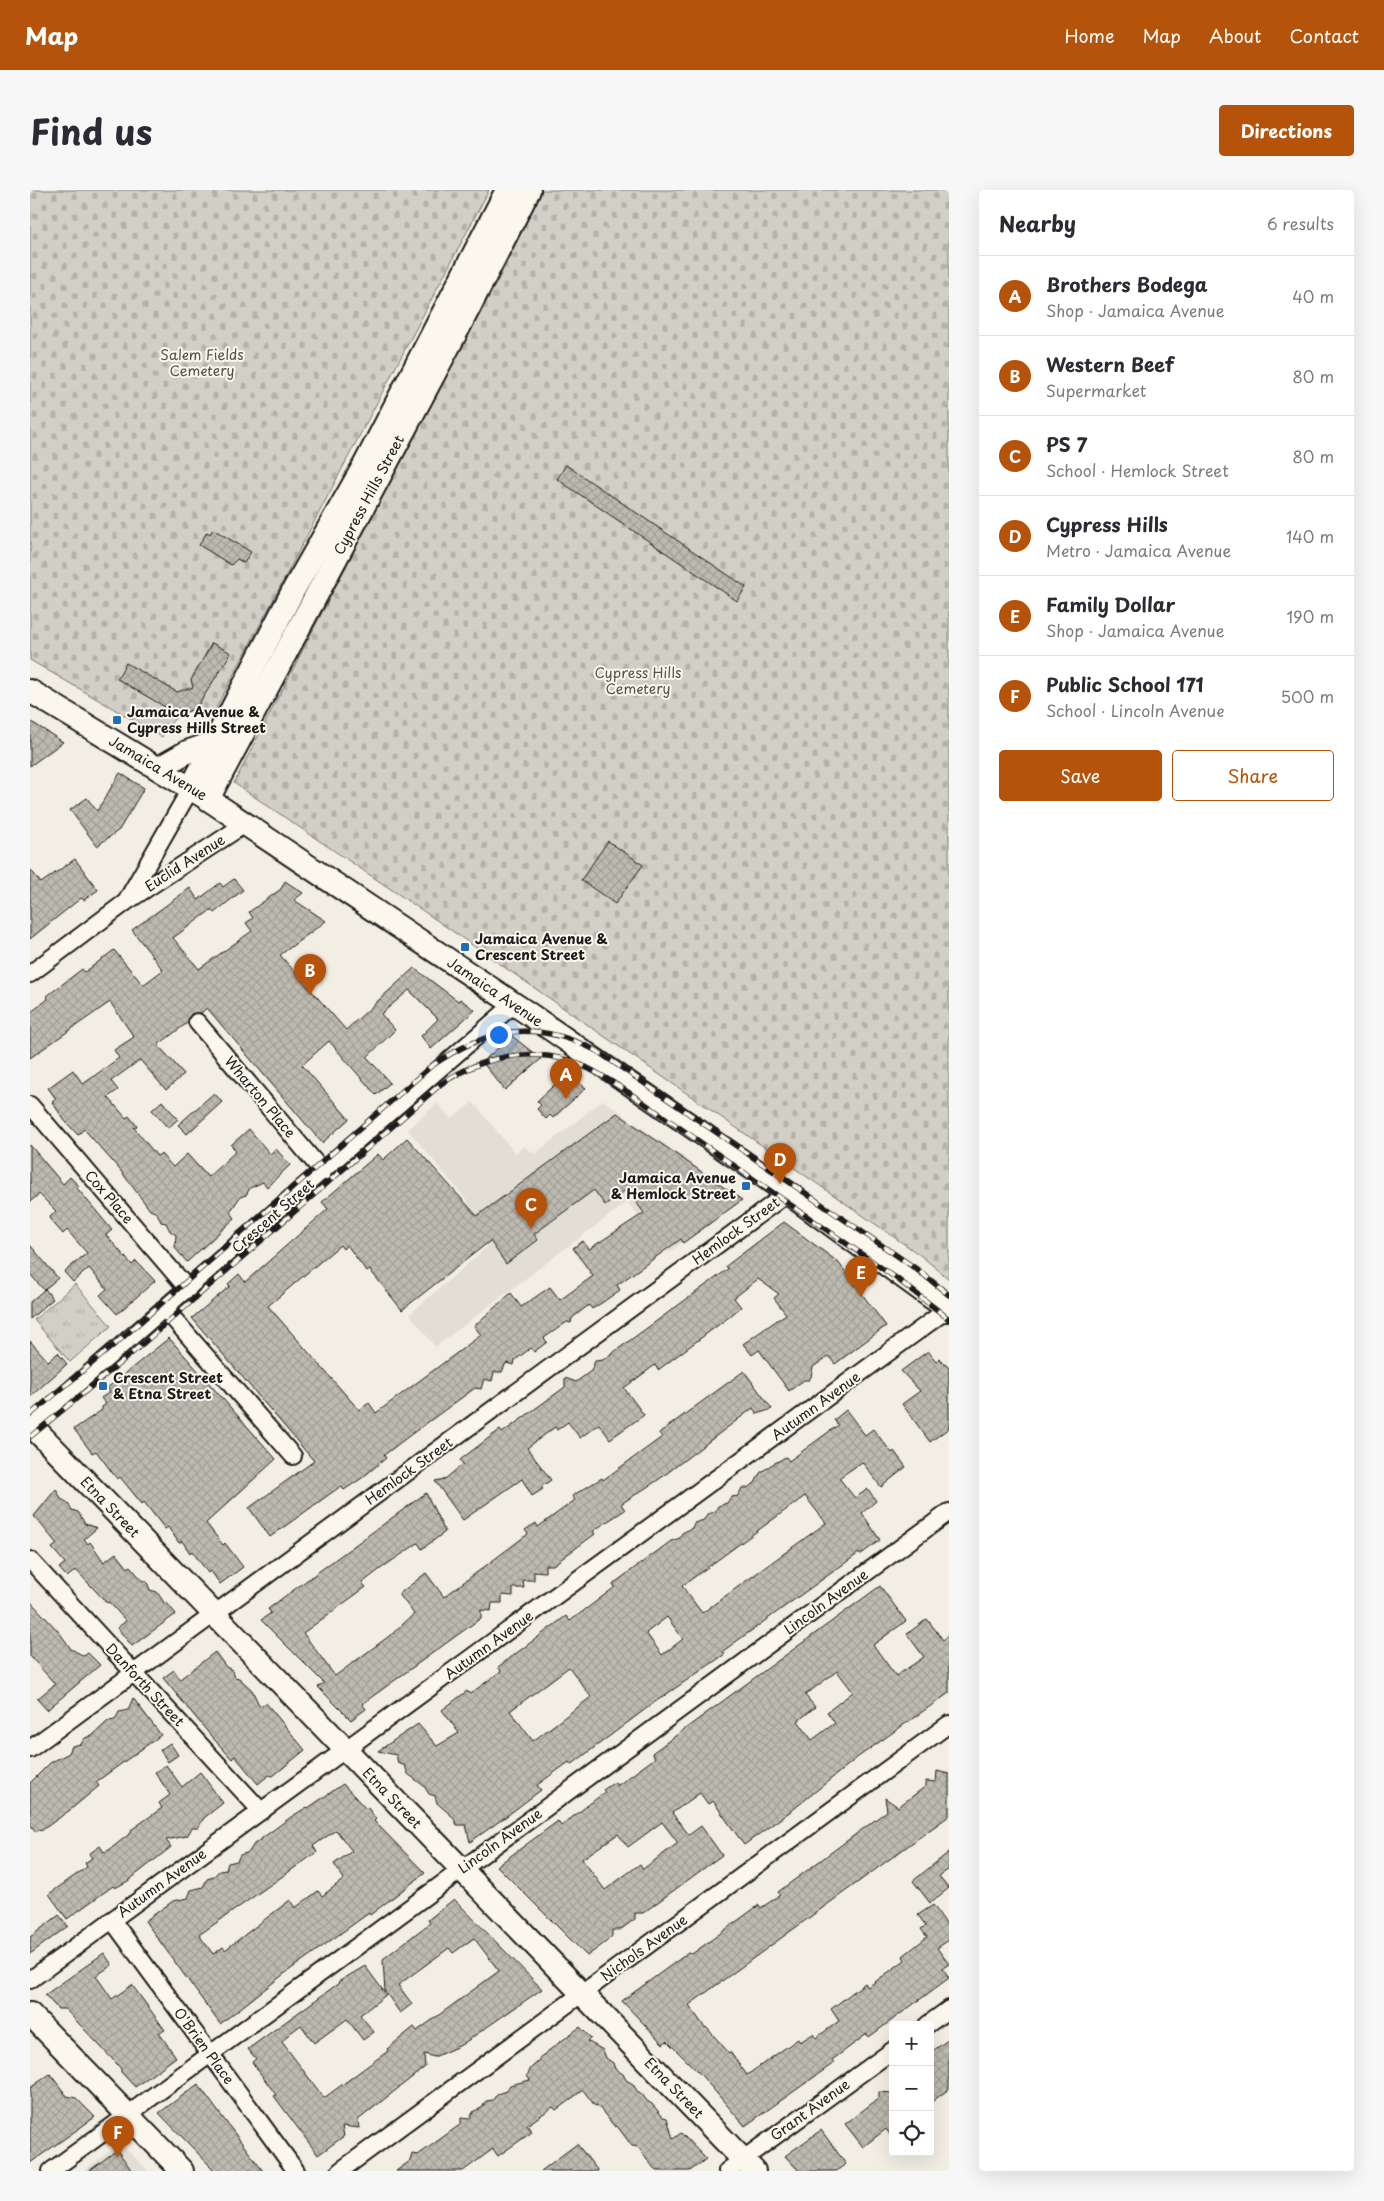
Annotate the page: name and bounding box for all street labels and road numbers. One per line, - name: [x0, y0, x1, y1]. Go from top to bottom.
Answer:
- street label: Cypress Hills Street: [328, 431, 409, 558]
- street label: Jamaica Avenue: [105, 730, 212, 805]
- street label: Euclid Avenue: [141, 829, 229, 896]
- street label: Jamaica Avenue: [443, 952, 548, 1032]
- street label: Wharton Place: [220, 1051, 301, 1142]
- street label: Cox Place: [80, 1165, 139, 1228]
- street label: Crescent Street: [227, 1174, 319, 1258]
- street label: Hemlock Street: [688, 1192, 784, 1270]
- street label: Autumn Avenue: [767, 1366, 865, 1445]
- street label: Hemlock Street: [361, 1432, 457, 1510]
- street label: Etna Street: [76, 1471, 145, 1542]
- street label: Lincoln Avenue: [779, 1564, 872, 1639]
- street label: Autumn Avenue: [440, 1605, 538, 1684]
- street label: Danforth Street: [101, 1638, 190, 1731]
- street label: Etna Street: [358, 1762, 427, 1833]
- street label: Lincoln Avenue: [453, 1803, 546, 1878]
- street label: Autumn Avenue: [113, 1843, 211, 1922]
- street label: Nichols Avenue: [596, 1909, 692, 1986]
- street label: O'Brien Place: [169, 2003, 239, 2088]
- street label: Etna Street: [640, 2052, 709, 2123]
- street label: Grant Avenue: [766, 2073, 854, 2146]

